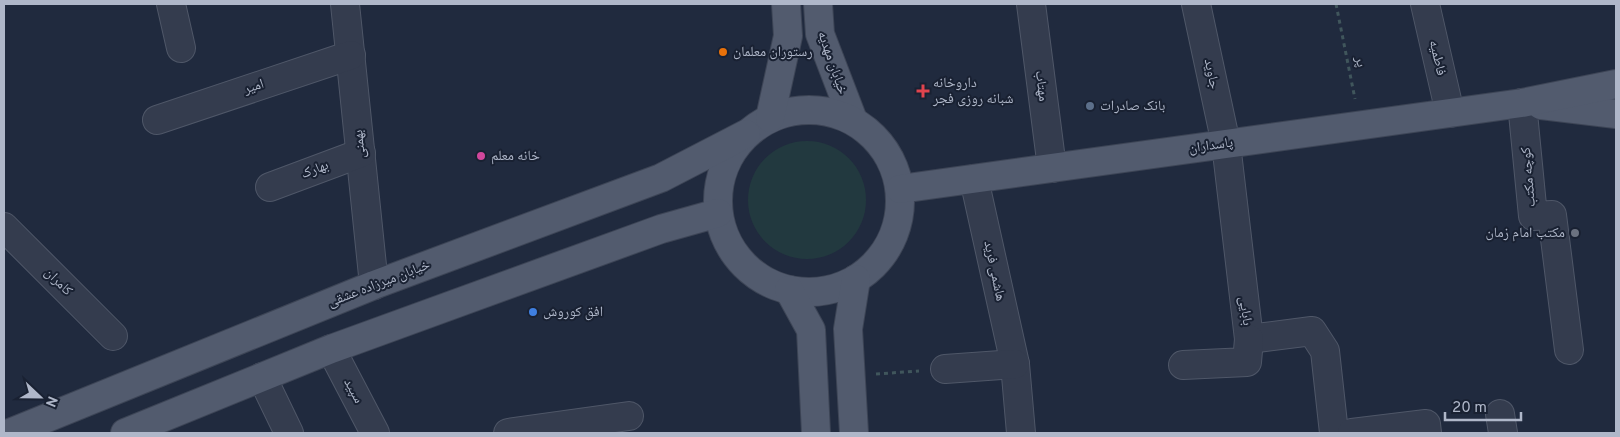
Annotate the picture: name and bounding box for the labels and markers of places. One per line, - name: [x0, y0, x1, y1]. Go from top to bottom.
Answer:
- place label: رستوران معلمان: [733, 44, 813, 61]
- marker: رستوران معلمان: [717, 46, 729, 58]
- place label: داروخانه شبانه روزی فجر: [932, 75, 1013, 108]
- marker: داروخانه شبانه روزی فجر: [917, 85, 929, 97]
- place label: بانک صادرات: [1100, 98, 1165, 115]
- marker: بانک صادرات: [1084, 100, 1096, 112]
- place label: خانه معلم: [491, 148, 540, 165]
- marker: خانه معلم: [475, 150, 487, 162]
- place label: مکتب امام زمان: [1485, 225, 1565, 242]
- marker: مکتب امام زمان: [1569, 227, 1581, 239]
- place label: افق کوروش: [543, 304, 603, 321]
- marker: افق کوروش: [527, 306, 539, 318]

